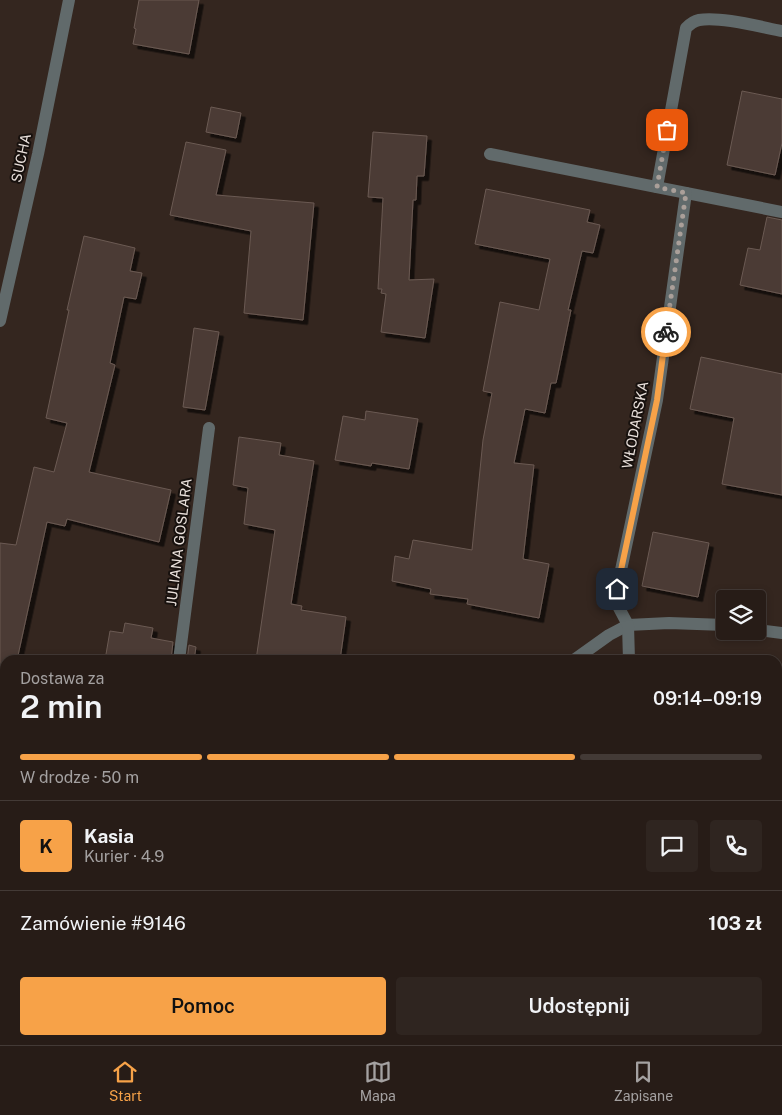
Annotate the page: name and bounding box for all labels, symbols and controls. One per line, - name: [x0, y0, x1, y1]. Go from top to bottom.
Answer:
- pin: [646, 109, 688, 151]
- icon: bag: [653, 116, 681, 144]
- street label: SUCHA: [8, 132, 34, 184]
- courier: [641, 307, 691, 357]
- icon: bike: [652, 318, 680, 346]
- street label: WŁODARSKA: [619, 380, 651, 470]
- street label: JULIANA GOSLARA: [163, 477, 195, 607]
- pin: [596, 568, 638, 610]
- icon: home: [603, 575, 631, 603]
- map controls: [716, 590, 766, 640]
- button: layers: [716, 590, 766, 640]
- text: Dostawa za: [20, 669, 104, 688]
- text: 09:14–09:19: [653, 687, 762, 709]
- text: 2 min: [20, 688, 103, 725]
- text: W drodze · 50 m: [20, 768, 139, 787]
- button: chat: [646, 820, 698, 872]
- button: phone: [710, 820, 762, 872]
- text: Kasia: [84, 825, 134, 847]
- text: K: [39, 835, 53, 857]
- text: Kurier · 4.9: [84, 847, 164, 866]
- text: Zamówienie #9146: [20, 912, 186, 934]
- text: 103 zł: [708, 912, 762, 934]
- button: Pomoc: [20, 977, 386, 1035]
- button: Udostępnij: [396, 977, 762, 1035]
- tab: Start: [109, 1058, 142, 1104]
- tab: Mapa: [360, 1058, 396, 1104]
- tab: Zapisane: [614, 1058, 673, 1104]

